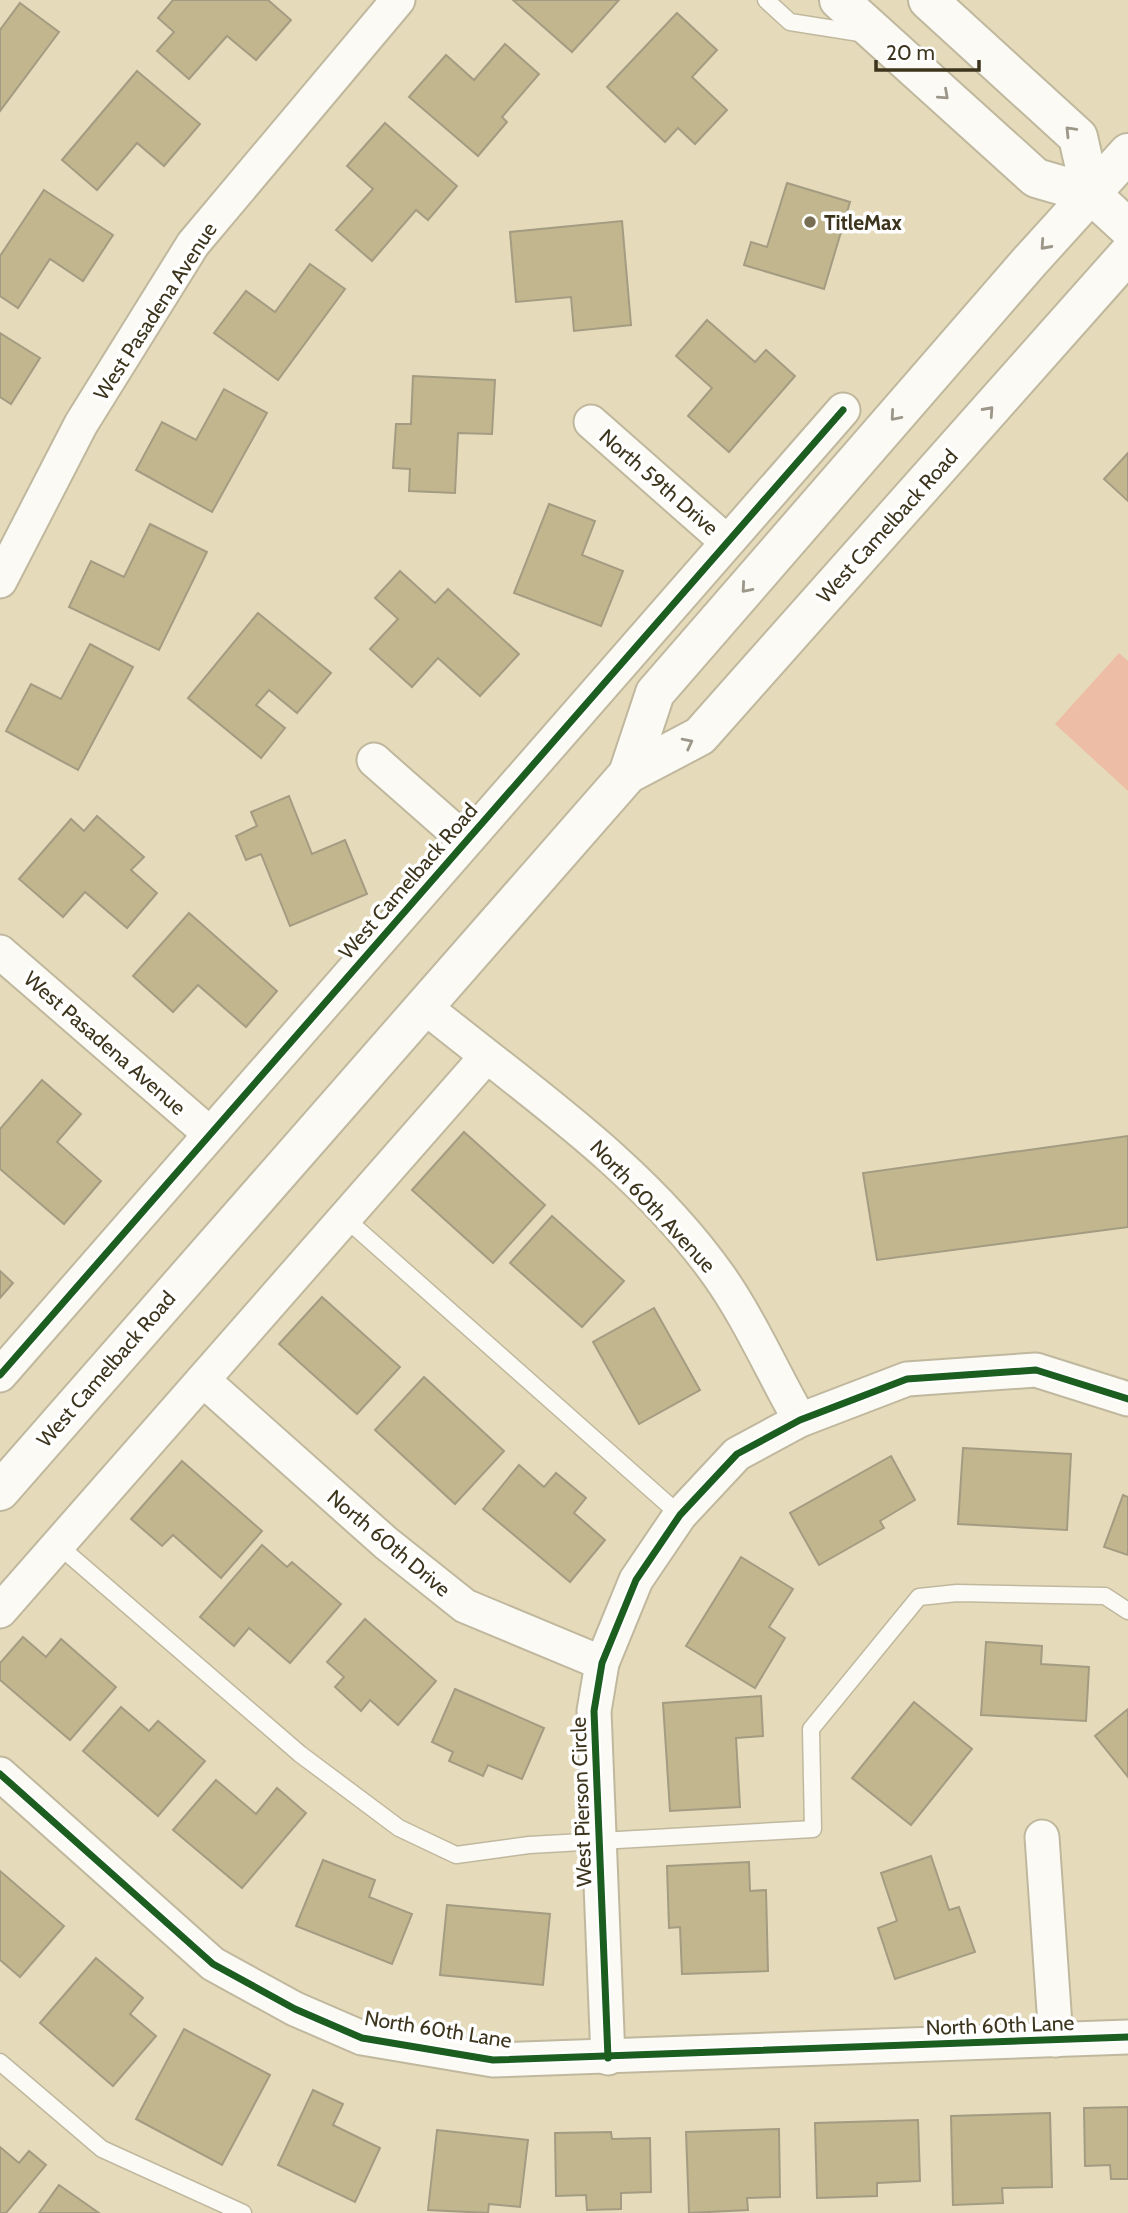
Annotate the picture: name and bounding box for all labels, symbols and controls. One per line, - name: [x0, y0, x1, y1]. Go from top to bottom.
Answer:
- scale bar: [876, 28, 979, 72]
- text: 20 m: [886, 40, 935, 65]
- one-way arrow: [936, 87, 949, 99]
- one-way arrow: [1066, 126, 1079, 139]
- place label: TitleMax: [824, 210, 903, 235]
- marker: TitleMax: [802, 214, 818, 230]
- street label: West Pasadena Avenue: [88, 217, 222, 404]
- one-way arrow: [1040, 237, 1053, 250]
- one-way arrow: [980, 406, 993, 419]
- one-way arrow: [890, 408, 903, 421]
- street label: North 59th Drive: [594, 424, 724, 541]
- street label: West Camelback Road: [811, 444, 963, 608]
- one-way arrow: [742, 579, 754, 592]
- one-way arrow: [681, 737, 693, 751]
- street label: West Camelback Road: [333, 798, 483, 964]
- street label: West Pasadena Avenue: [19, 966, 191, 1120]
- street label: North 60th Avenue: [585, 1134, 721, 1278]
- street label: West Camelback Road: [31, 1286, 181, 1452]
- street label: North 60th Drive: [322, 1484, 456, 1602]
- street label: West Pierson Circle: [566, 1716, 596, 1888]
- street label: North 60th Lane: [363, 2005, 514, 2053]
- street label: North 60th Lane: [925, 2010, 1075, 2040]

